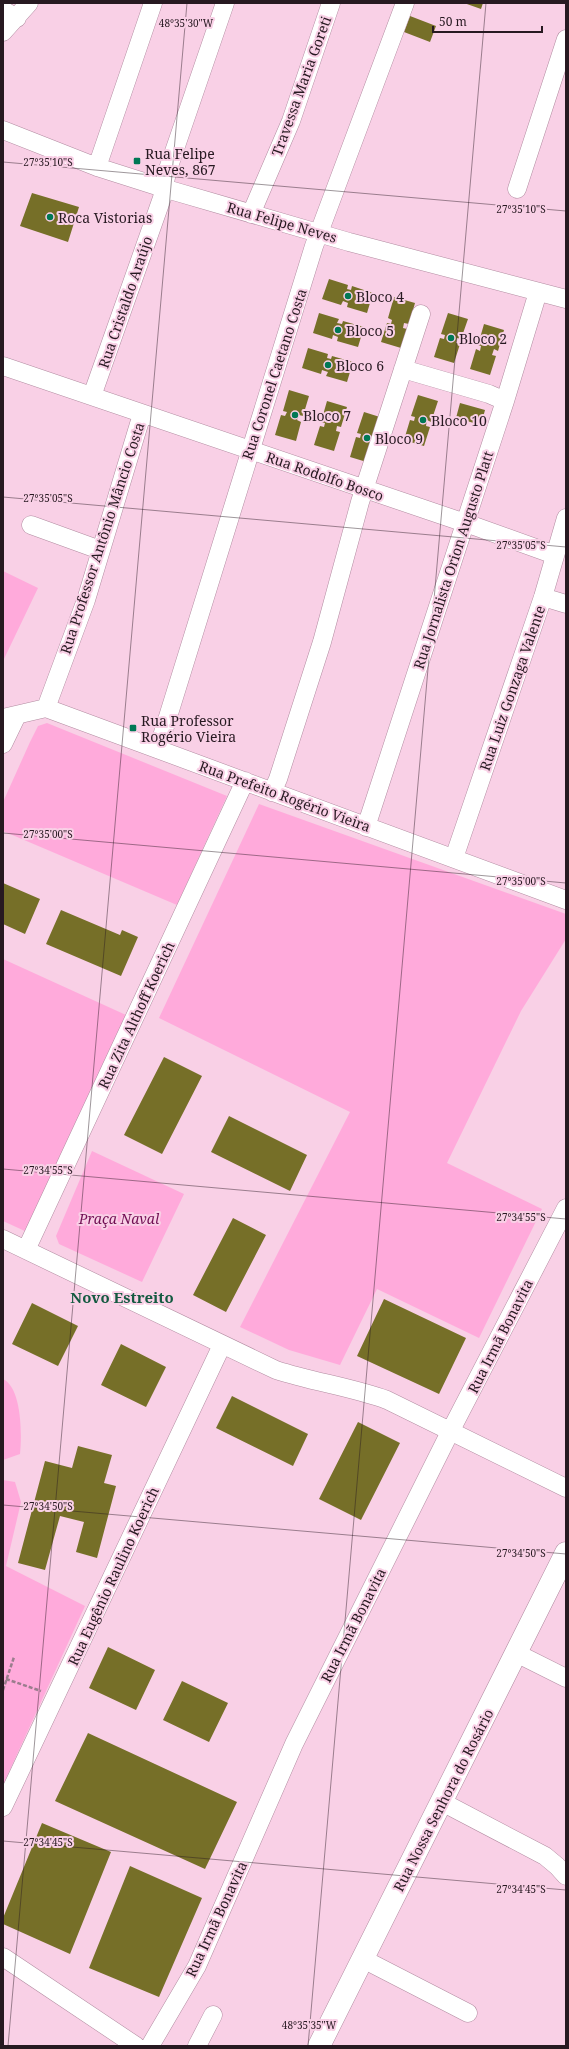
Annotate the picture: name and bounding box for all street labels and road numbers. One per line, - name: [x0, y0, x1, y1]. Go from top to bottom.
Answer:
- street label: Travessa Maria Goreti: [267, 13, 335, 159]
- street label: Rua Felipe Neves: [225, 197, 339, 247]
- street label: Rua Cristaldo Araújo: [94, 234, 156, 370]
- street label: Rua Coronel Caetano Costa: [237, 286, 311, 462]
- street label: Rua Professor Antônio Mâncio Costa: [56, 420, 149, 656]
- street label: Rua Rodolfo Bosco: [264, 447, 386, 505]
- street label: Rua Jornalista Orion Augusto Platt: [409, 448, 497, 672]
- street label: Rua Luiz Gonzaga Valente: [475, 603, 549, 773]
- street label: Rua Prefeito Rogério Vieira: [197, 756, 373, 836]
- street label: Rua Zita Althoff Koerich: [93, 938, 179, 1092]
- street label: Rua Irmã Bonavita: [463, 1276, 537, 1396]
- street label: Rua Eugênio Raulino Koerich: [63, 1484, 163, 1668]
- street label: Rua Irmã Bonavita: [316, 1565, 390, 1685]
- street label: Rua Nossa Senhora do Rosário: [389, 1706, 497, 1894]
- street label: Rua Irmã Bonavita: [181, 1858, 251, 1980]

